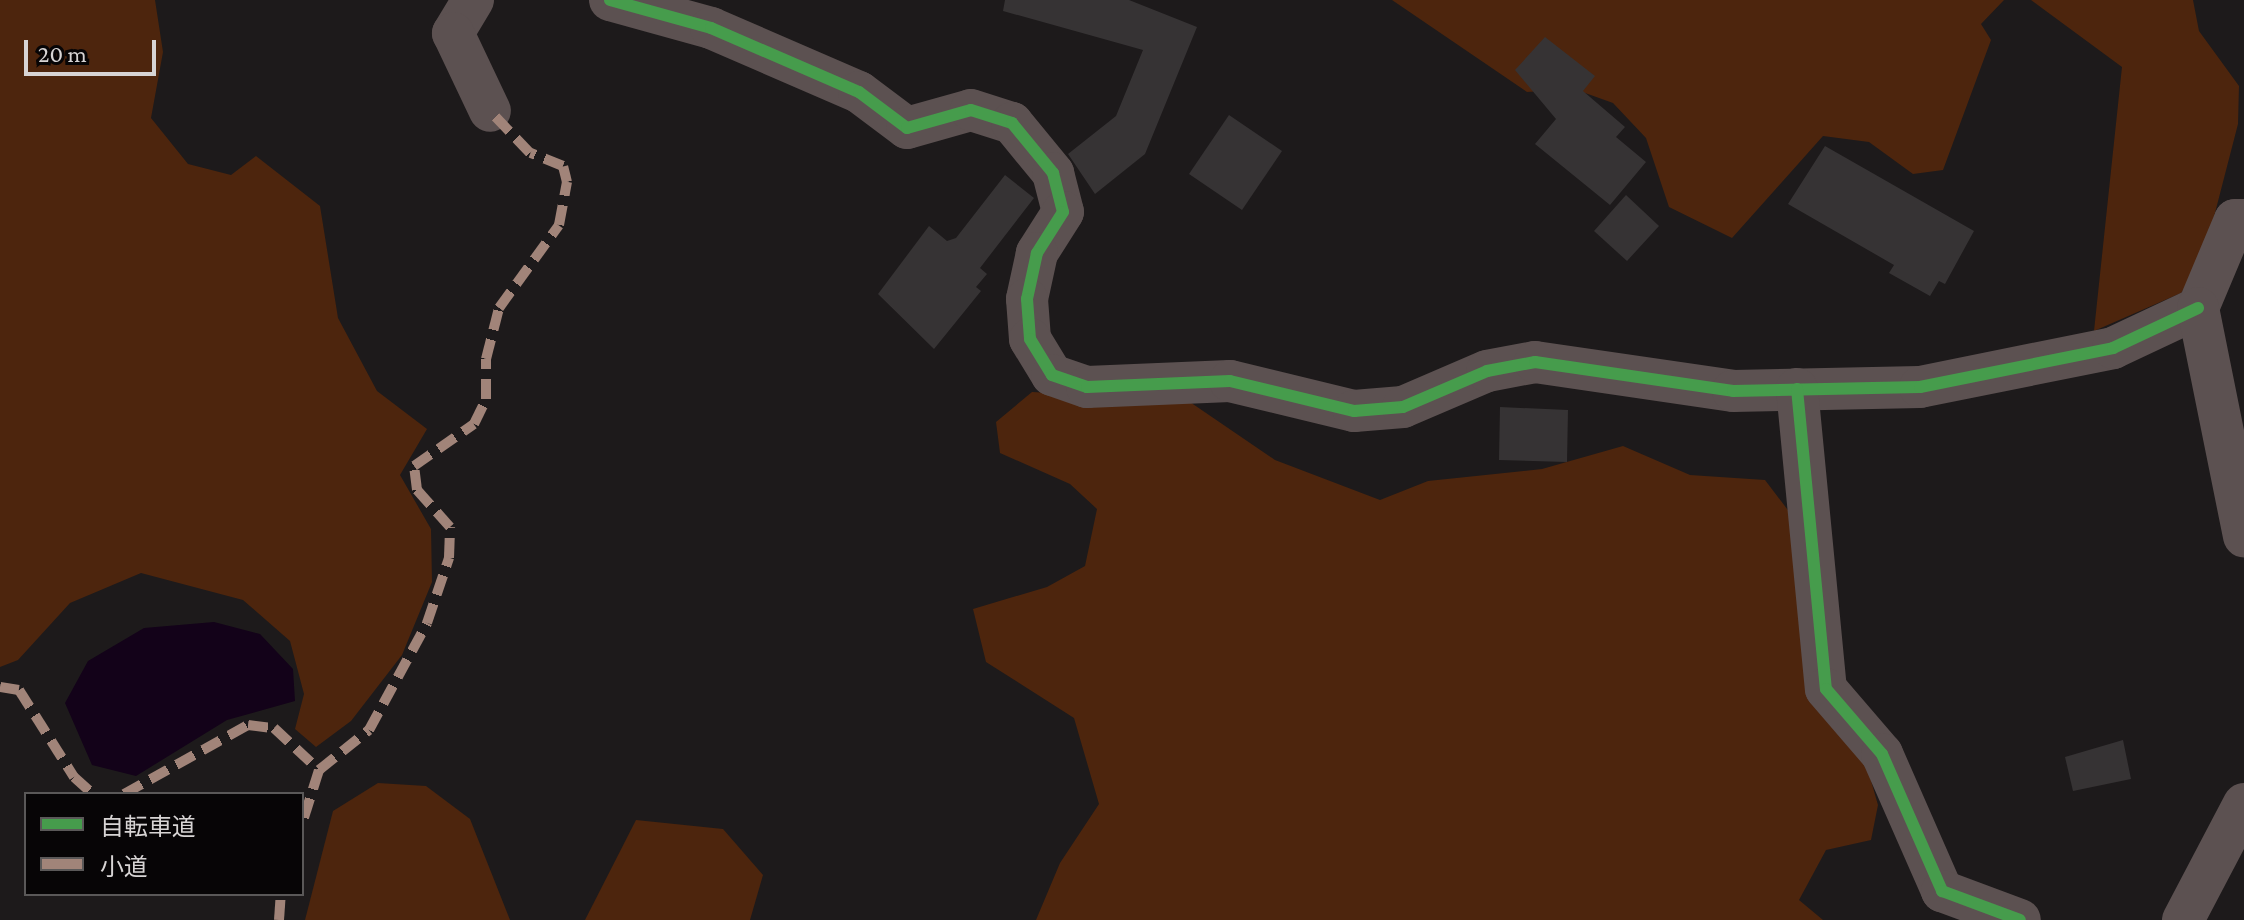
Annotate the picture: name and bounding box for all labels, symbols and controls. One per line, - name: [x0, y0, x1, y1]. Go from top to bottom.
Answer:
- scale bar: [28, 24, 160, 74]
- text: 20 m: [38, 40, 87, 67]
- legend: [24, 792, 304, 896]
- text: 自転車道: [100, 813, 196, 840]
- text: 小道: [100, 853, 148, 880]

